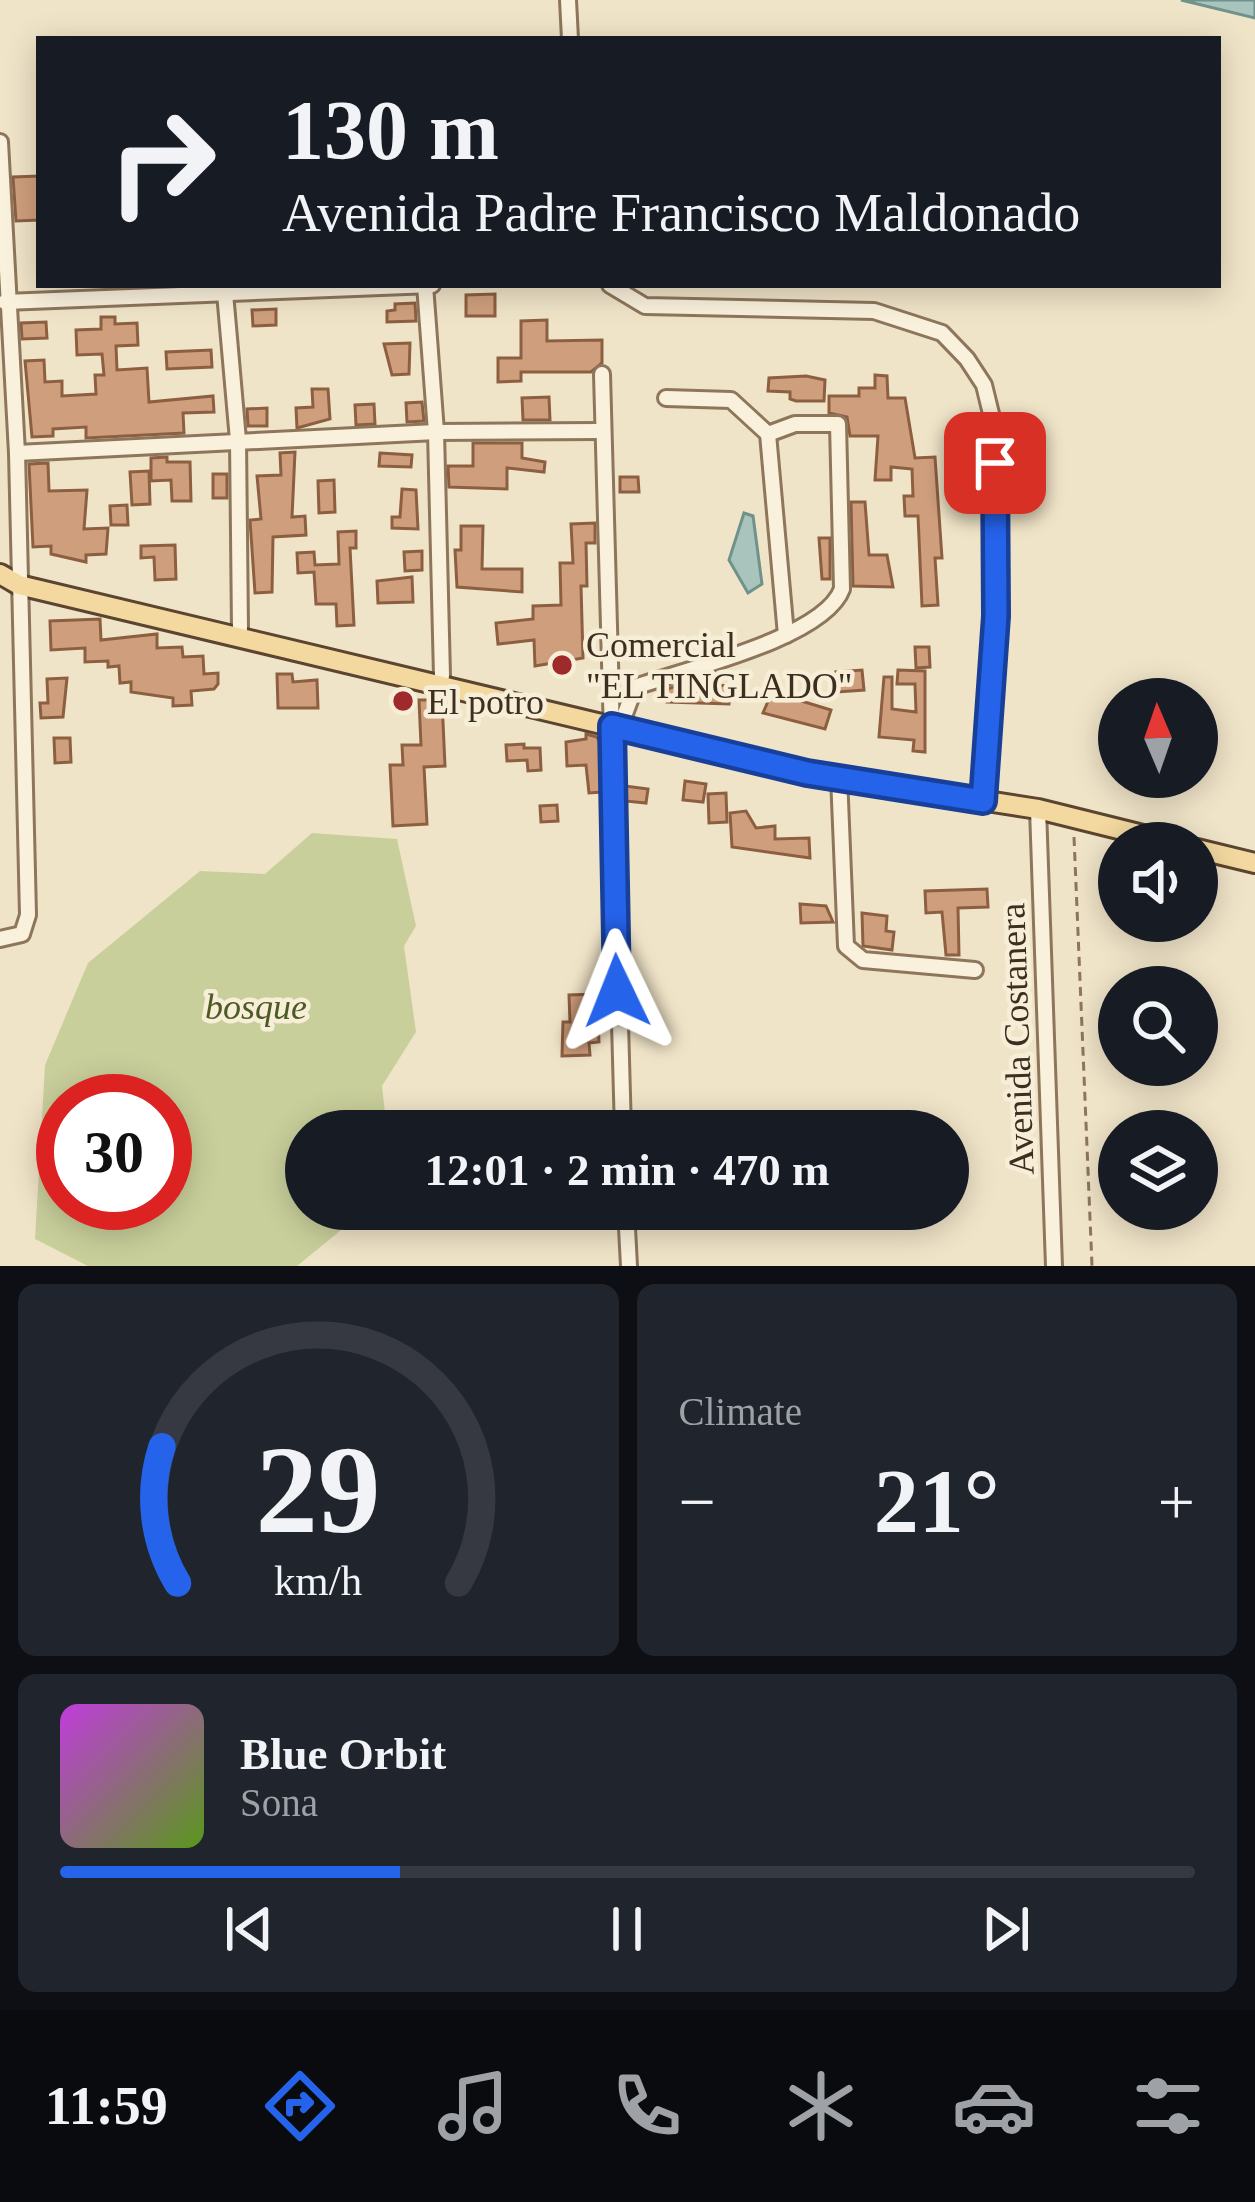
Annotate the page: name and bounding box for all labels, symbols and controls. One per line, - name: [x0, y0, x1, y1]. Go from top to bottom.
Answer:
- icon: right: [84, 84, 240, 240]
- text: 130 m: [282, 84, 499, 177]
- text: Avenida Padre Francisco Maldonado: [282, 183, 1080, 243]
- pin: [944, 412, 1046, 514]
- icon: arrive: [962, 430, 1028, 496]
- place label: Comercial "EL TINGLADO": [586, 625, 852, 706]
- marker: Comercial "EL TINGLADO": [549, 652, 575, 678]
- north arrow: [1098, 678, 1218, 798]
- map controls: [1098, 678, 1218, 1230]
- place label: El potro: [427, 682, 544, 722]
- marker: El potro: [390, 688, 416, 714]
- button: sound: [1098, 822, 1218, 942]
- street label: Avenida Costanera: [992, 902, 1042, 1176]
- position arrow: [554, 928, 680, 1054]
- button: search: [1098, 966, 1218, 1086]
- park label: bosque: [205, 987, 307, 1027]
- speed limit sign: 30: [36, 1074, 192, 1230]
- button: layers: [1098, 1110, 1218, 1230]
- text: 12:01 · 2 min · 470 m: [425, 1145, 830, 1195]
- text: Climate: [679, 1390, 802, 1433]
- text: 29: [256, 1421, 381, 1559]
- text: 21°: [874, 1452, 1000, 1551]
- text: −: [679, 1465, 716, 1538]
- text: +: [1158, 1465, 1195, 1538]
- text: km/h: [274, 1557, 362, 1604]
- text: Blue Orbit: [240, 1729, 446, 1779]
- text: Sona: [240, 1781, 318, 1824]
- icon: previous: [216, 1896, 282, 1962]
- icon: pause: [594, 1896, 660, 1962]
- icon: next: [973, 1896, 1039, 1962]
- icon: directions: [258, 2064, 342, 2148]
- icon: music: [431, 2064, 515, 2148]
- icon: phone: [605, 2064, 689, 2148]
- icon: climate: [779, 2064, 863, 2148]
- icon: car: [952, 2064, 1036, 2148]
- icon: filters: [1126, 2064, 1210, 2148]
- text: 11:59: [45, 2076, 168, 2136]

